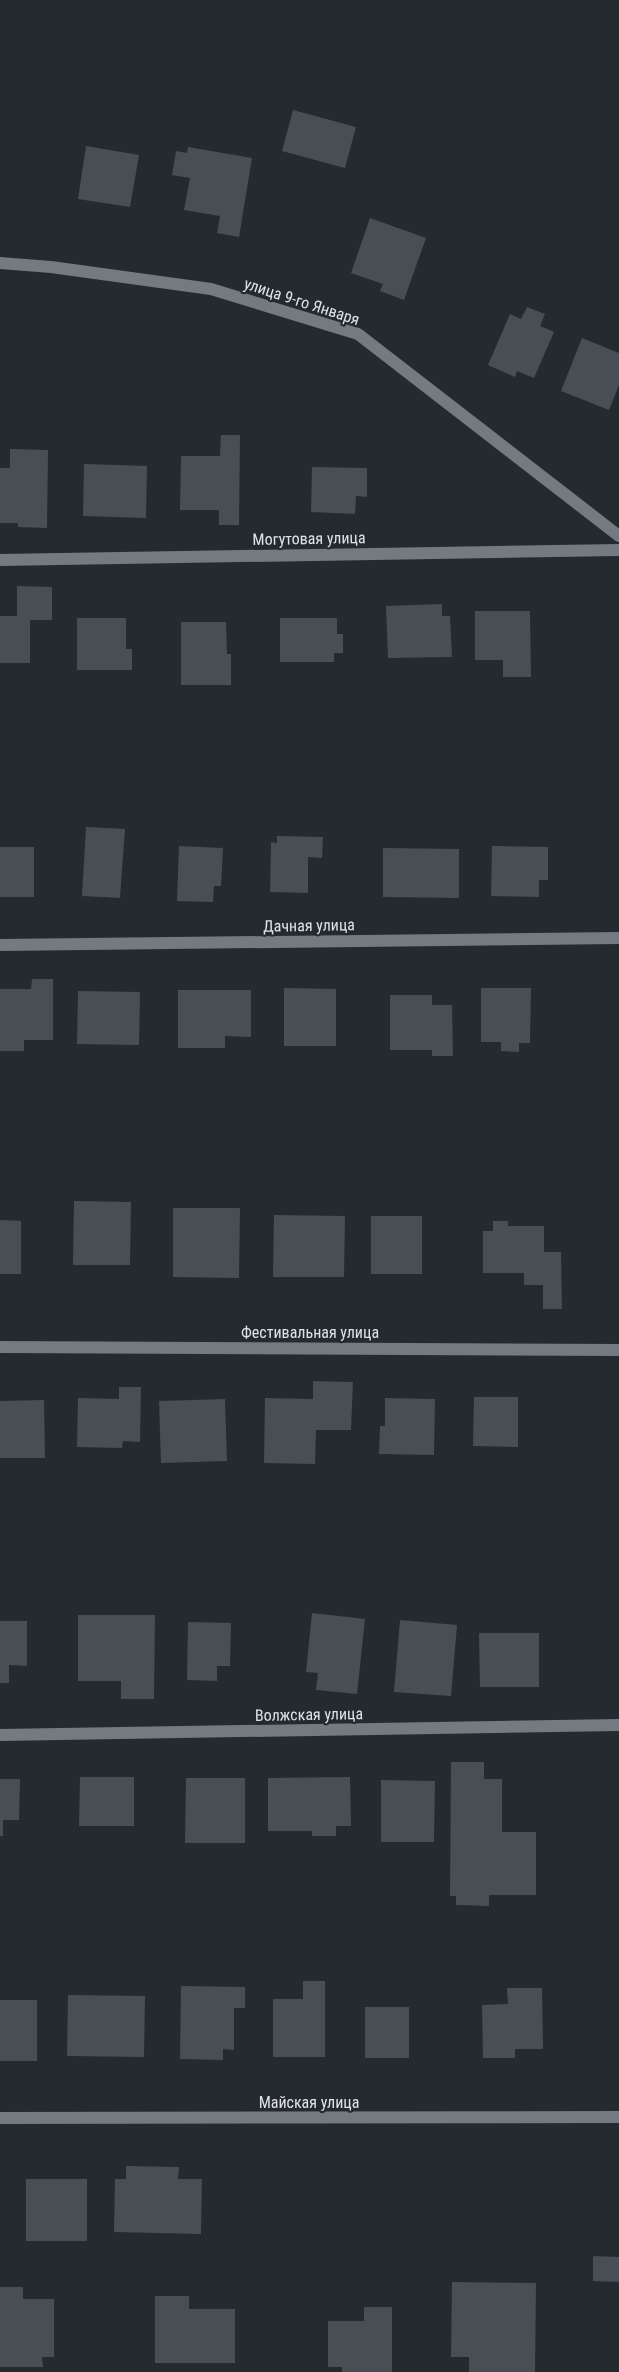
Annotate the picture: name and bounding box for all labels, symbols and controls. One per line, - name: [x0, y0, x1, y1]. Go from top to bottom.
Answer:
- street label: улица 9-го Января: [242, 274, 362, 329]
- street label: Могутовая улица: [252, 528, 366, 549]
- street label: Дачная улица: [263, 915, 355, 936]
- street label: Фестивальная улица: [241, 1323, 379, 1342]
- street label: Волжская улица: [255, 1704, 363, 1725]
- street label: Майская улица: [259, 2093, 359, 2112]

